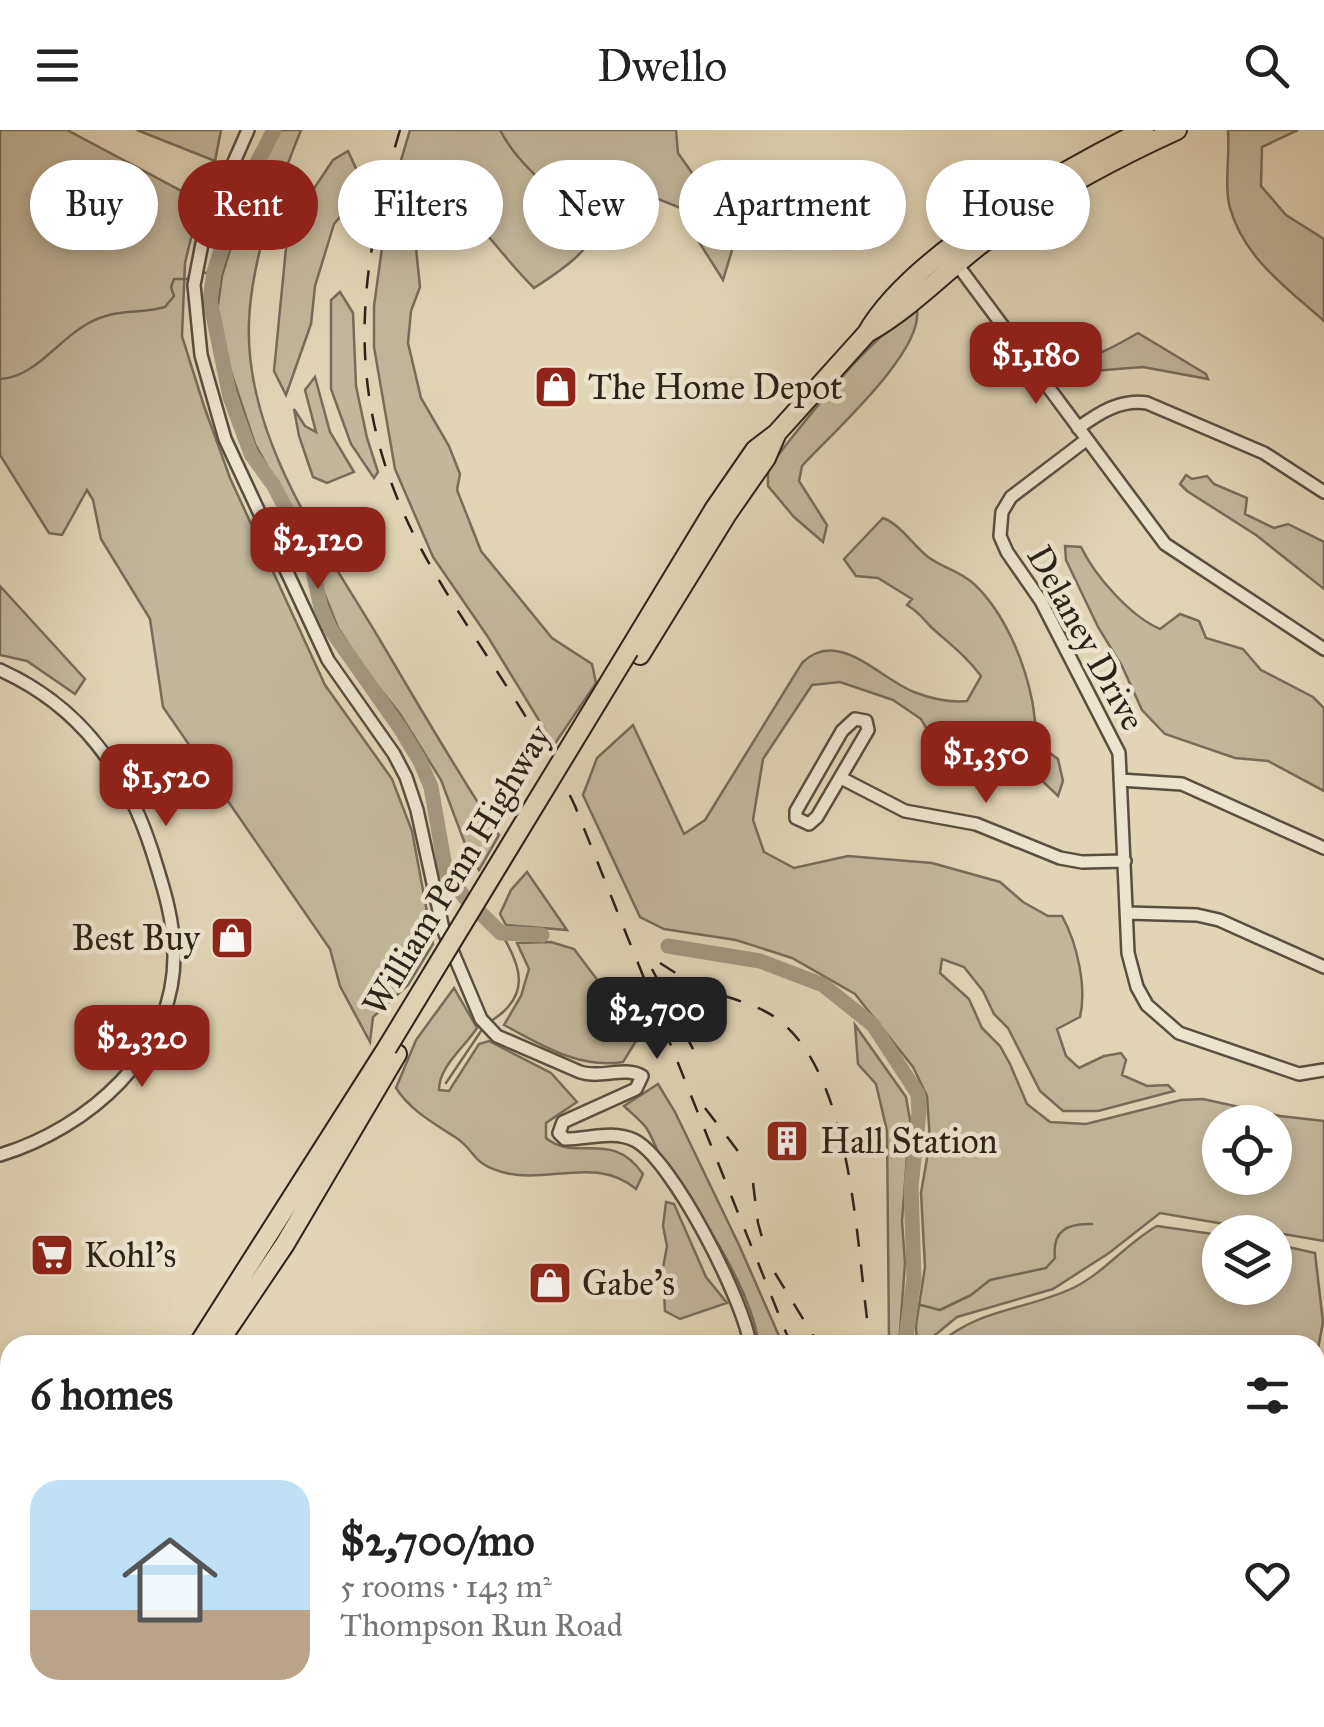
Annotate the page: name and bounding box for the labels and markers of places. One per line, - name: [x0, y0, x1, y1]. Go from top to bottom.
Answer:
- pin: $1,180: [955, 322, 1117, 407]
- shop icon: The Home Depot: [533, 364, 579, 410]
- place label: The Home Depot: [588, 366, 843, 409]
- pin: $2,120: [237, 507, 399, 592]
- pin: $1,350: [905, 721, 1067, 806]
- pin: $1,520: [85, 744, 247, 829]
- shop icon: Best Buy: [209, 915, 255, 961]
- place label: Best Buy: [72, 917, 201, 960]
- pin: $2,700: [576, 977, 738, 1062]
- pin: $2,320: [61, 1005, 223, 1090]
- building icon: Hall Station: [764, 1118, 810, 1164]
- place label: Hall Station: [820, 1120, 998, 1163]
- supermarket icon: Kohl's: [29, 1232, 75, 1278]
- place label: Kohl's: [84, 1234, 176, 1277]
- shop icon: Gabe's: [527, 1260, 573, 1306]
- place label: Gabe's: [582, 1262, 675, 1305]

